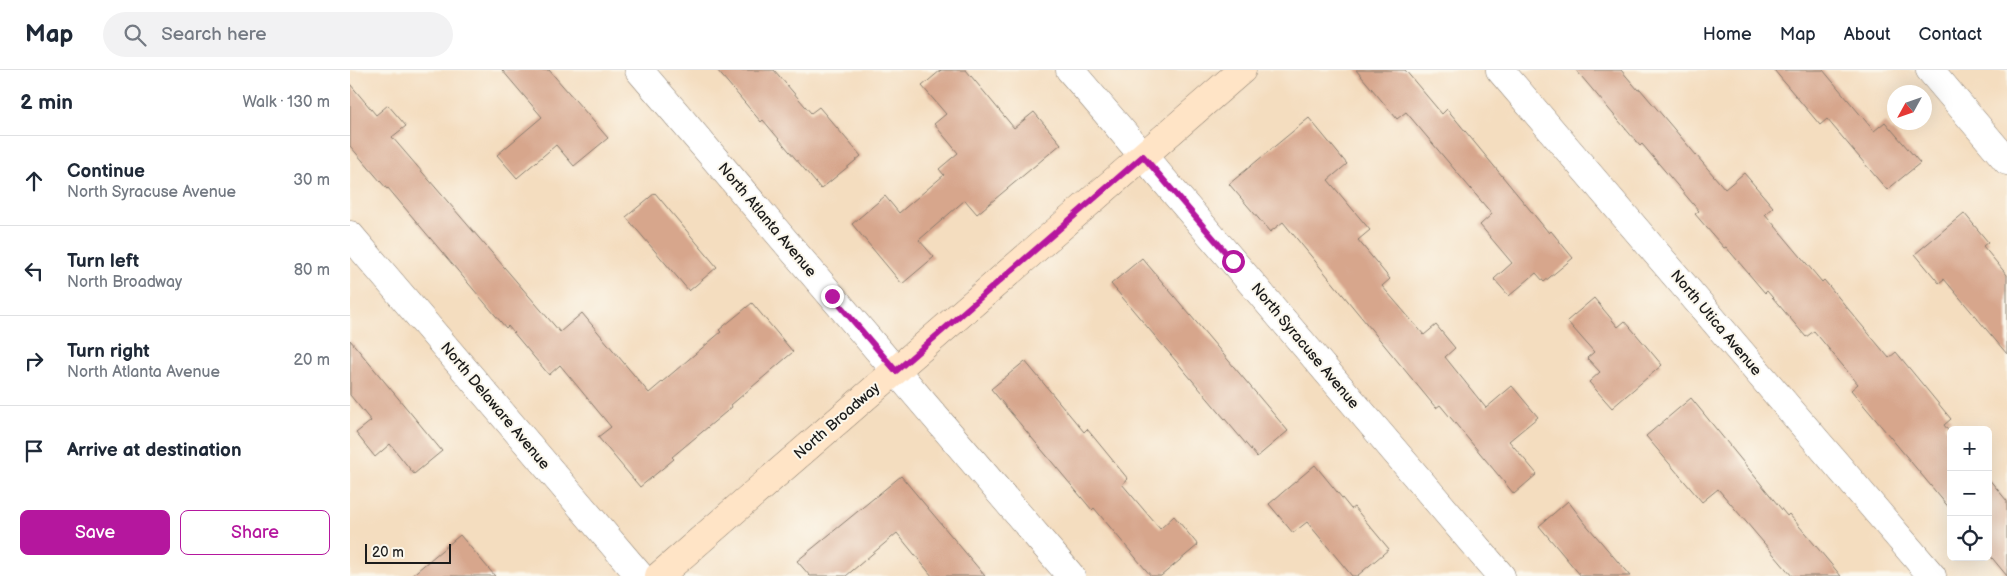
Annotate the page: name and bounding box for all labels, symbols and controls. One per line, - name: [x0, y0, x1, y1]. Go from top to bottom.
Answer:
- search box: [103, 12, 453, 57]
- text: Map: [25, 20, 73, 49]
- icon: search: [121, 21, 149, 49]
- text: Search here: [161, 23, 267, 46]
- text: Home: [1703, 24, 1752, 45]
- text: Map: [1780, 24, 1816, 45]
- text: About: [1844, 24, 1891, 45]
- text: Contact: [1919, 24, 1982, 45]
- north arrow: [1887, 85, 1932, 130]
- text: 2 min: [20, 90, 73, 115]
- text: Walk · 130 m: [242, 93, 330, 112]
- street label: North Atlanta Avenue: [714, 159, 820, 281]
- text: Continue: [67, 160, 145, 183]
- icon: ahead: [20, 167, 48, 195]
- text: 30 m: [293, 171, 330, 190]
- text: North Syracuse Avenue: [67, 183, 236, 202]
- text: Turn left: [67, 250, 139, 273]
- route start: [1222, 250, 1245, 273]
- icon: left: [20, 257, 48, 285]
- text: 80 m: [294, 261, 330, 280]
- street label: North Utica Avenue: [1666, 266, 1766, 380]
- text: North Broadway: [67, 273, 182, 292]
- street label: North Syracuse Avenue: [1247, 279, 1363, 413]
- route end: [821, 285, 844, 308]
- street label: North Delaware Avenue: [436, 338, 554, 474]
- text: Turn right: [67, 340, 150, 363]
- icon: right: [20, 347, 48, 375]
- text: 20 m: [294, 351, 330, 370]
- text: North Atlanta Avenue: [67, 363, 220, 382]
- street label: North Broadway: [790, 378, 884, 464]
- map controls: [1947, 426, 1992, 561]
- button: +: [1947, 426, 1992, 471]
- icon: arrive: [20, 437, 48, 465]
- text: Arrive at destination: [67, 439, 242, 462]
- button: −: [1947, 471, 1992, 516]
- button: Save: [20, 510, 170, 555]
- button: Share: [180, 510, 330, 555]
- button: locate: [1947, 516, 1992, 561]
- scale bar: [365, 541, 451, 564]
- text: 20 m: [372, 544, 404, 561]

